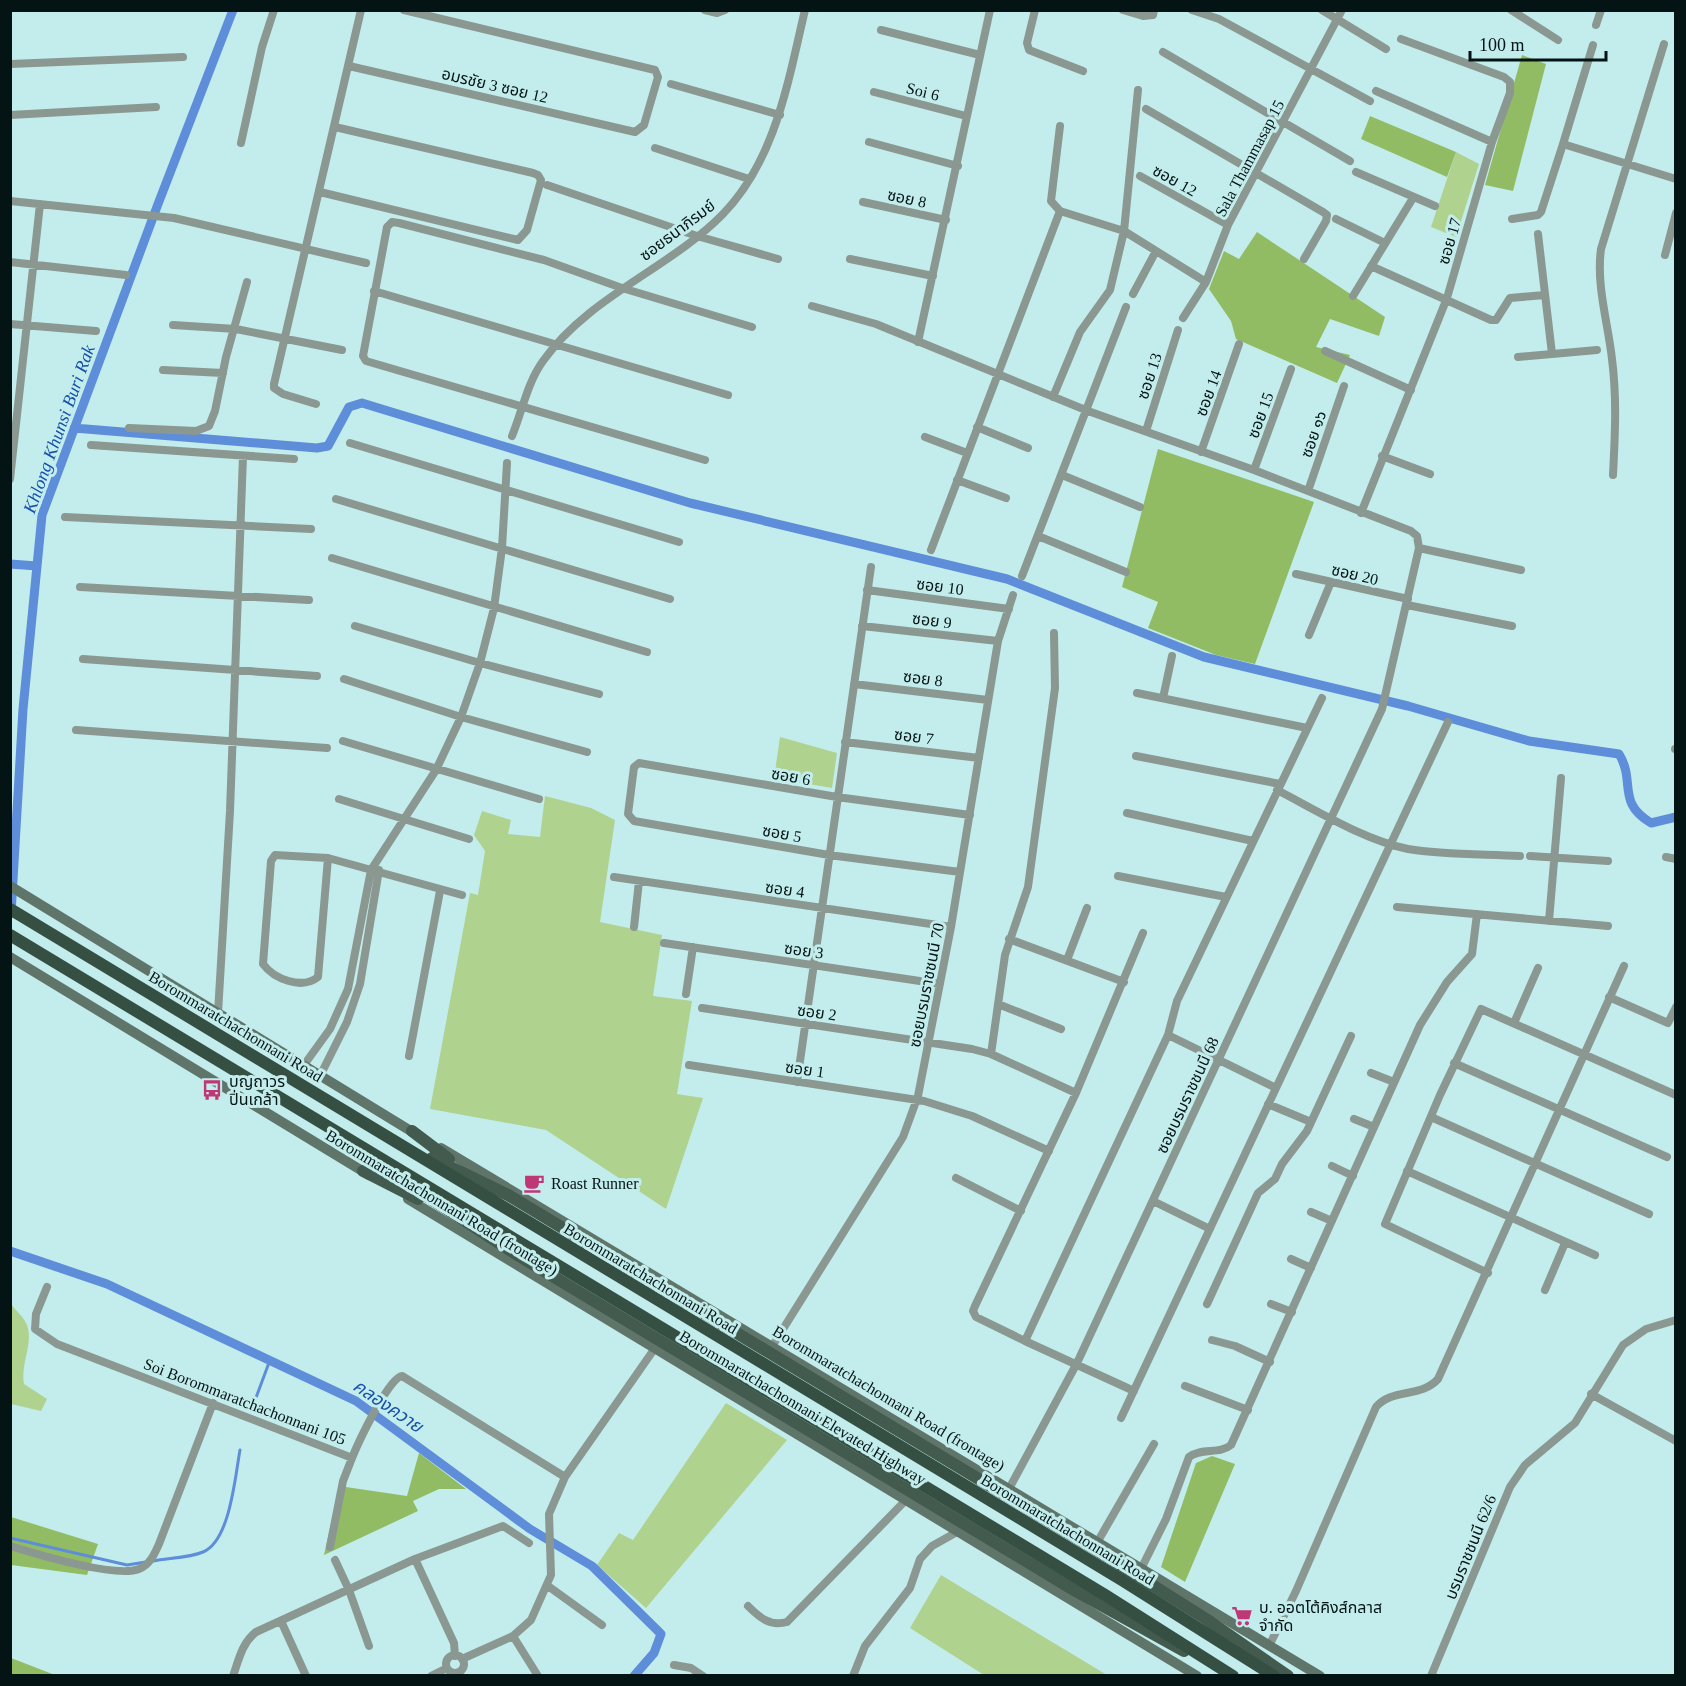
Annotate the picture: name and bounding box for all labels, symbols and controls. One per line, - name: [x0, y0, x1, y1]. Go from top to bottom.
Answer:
- scale bar: [1470, 24, 1606, 62]
- text: 100 m: [1479, 35, 1525, 55]
- street label: อมรชัย 3 ซอย 12: [440, 65, 550, 106]
- street label: Soi 6: [905, 79, 941, 104]
- street label: Sala Thammasap 15: [1212, 97, 1288, 220]
- street label: ซอย 12: [1150, 161, 1200, 199]
- street label: ซอย 8: [886, 186, 928, 211]
- street label: ซอยธนาภิรมย์: [636, 197, 718, 264]
- street label: ซอย 17: [1435, 216, 1464, 266]
- water label: Khlong Khunsi Buri Rak: [19, 341, 99, 517]
- street label: ซอย 13: [1134, 351, 1165, 401]
- street label: ซอย 14: [1192, 368, 1225, 418]
- street label: ซอย 15: [1244, 390, 1277, 440]
- street label: ซอย ๑๖: [1298, 409, 1329, 460]
- street label: ซอย 20: [1330, 561, 1380, 588]
- street label: ซอย 10: [915, 575, 965, 598]
- street label: ซอย 9: [911, 610, 953, 631]
- street label: ซอย 8: [902, 668, 944, 689]
- street label: ซอย 7: [893, 726, 935, 747]
- street label: ซอย 6: [770, 765, 812, 788]
- street label: ซอย 5: [761, 822, 803, 845]
- street label: ซอย 4: [764, 878, 806, 901]
- street label: ซอยบรมราชชนนี 70: [906, 921, 947, 1049]
- street label: ซอย 3: [783, 939, 825, 962]
- street label: Borommaratchachonnani Road: [146, 968, 326, 1085]
- street label: ซอย 2: [796, 1001, 838, 1024]
- street label: ซอยบรมราชชนนี 68: [1153, 1034, 1222, 1156]
- street label: ซอย 1: [784, 1058, 826, 1081]
- place label: บุญถาวร ปิ่นเกล้า: [229, 1073, 285, 1108]
- bus stop icon: บุญถาวร ปิ่นเกล้า: [200, 1078, 224, 1102]
- street label: Borommaratchachonnani Road (frontage): [322, 1126, 561, 1279]
- cafe icon: Roast Runner: [522, 1171, 546, 1195]
- place label: Roast Runner: [551, 1175, 639, 1192]
- street label: Borommaratchachonnani Road: [561, 1220, 741, 1337]
- street label: Borommaratchachonnani Road (frontage): [769, 1322, 1008, 1475]
- street label: Borommaratchachonnani Elevated Highway: [676, 1327, 929, 1489]
- street label: Soi Borommaratchachonnani 105: [141, 1355, 348, 1448]
- water label: คลองควาย: [350, 1376, 428, 1437]
- street label: Borommaratchachonnani Road: [978, 1471, 1158, 1588]
- street label: บรมราชชนนี 62/6: [1442, 1492, 1499, 1602]
- place label: บ. ออตโต้คิงส์กลาส จำกัด: [1259, 1599, 1382, 1634]
- supermarket icon: บ. ออตโต้คิงส์กลาส จำกัด: [1230, 1604, 1254, 1628]

